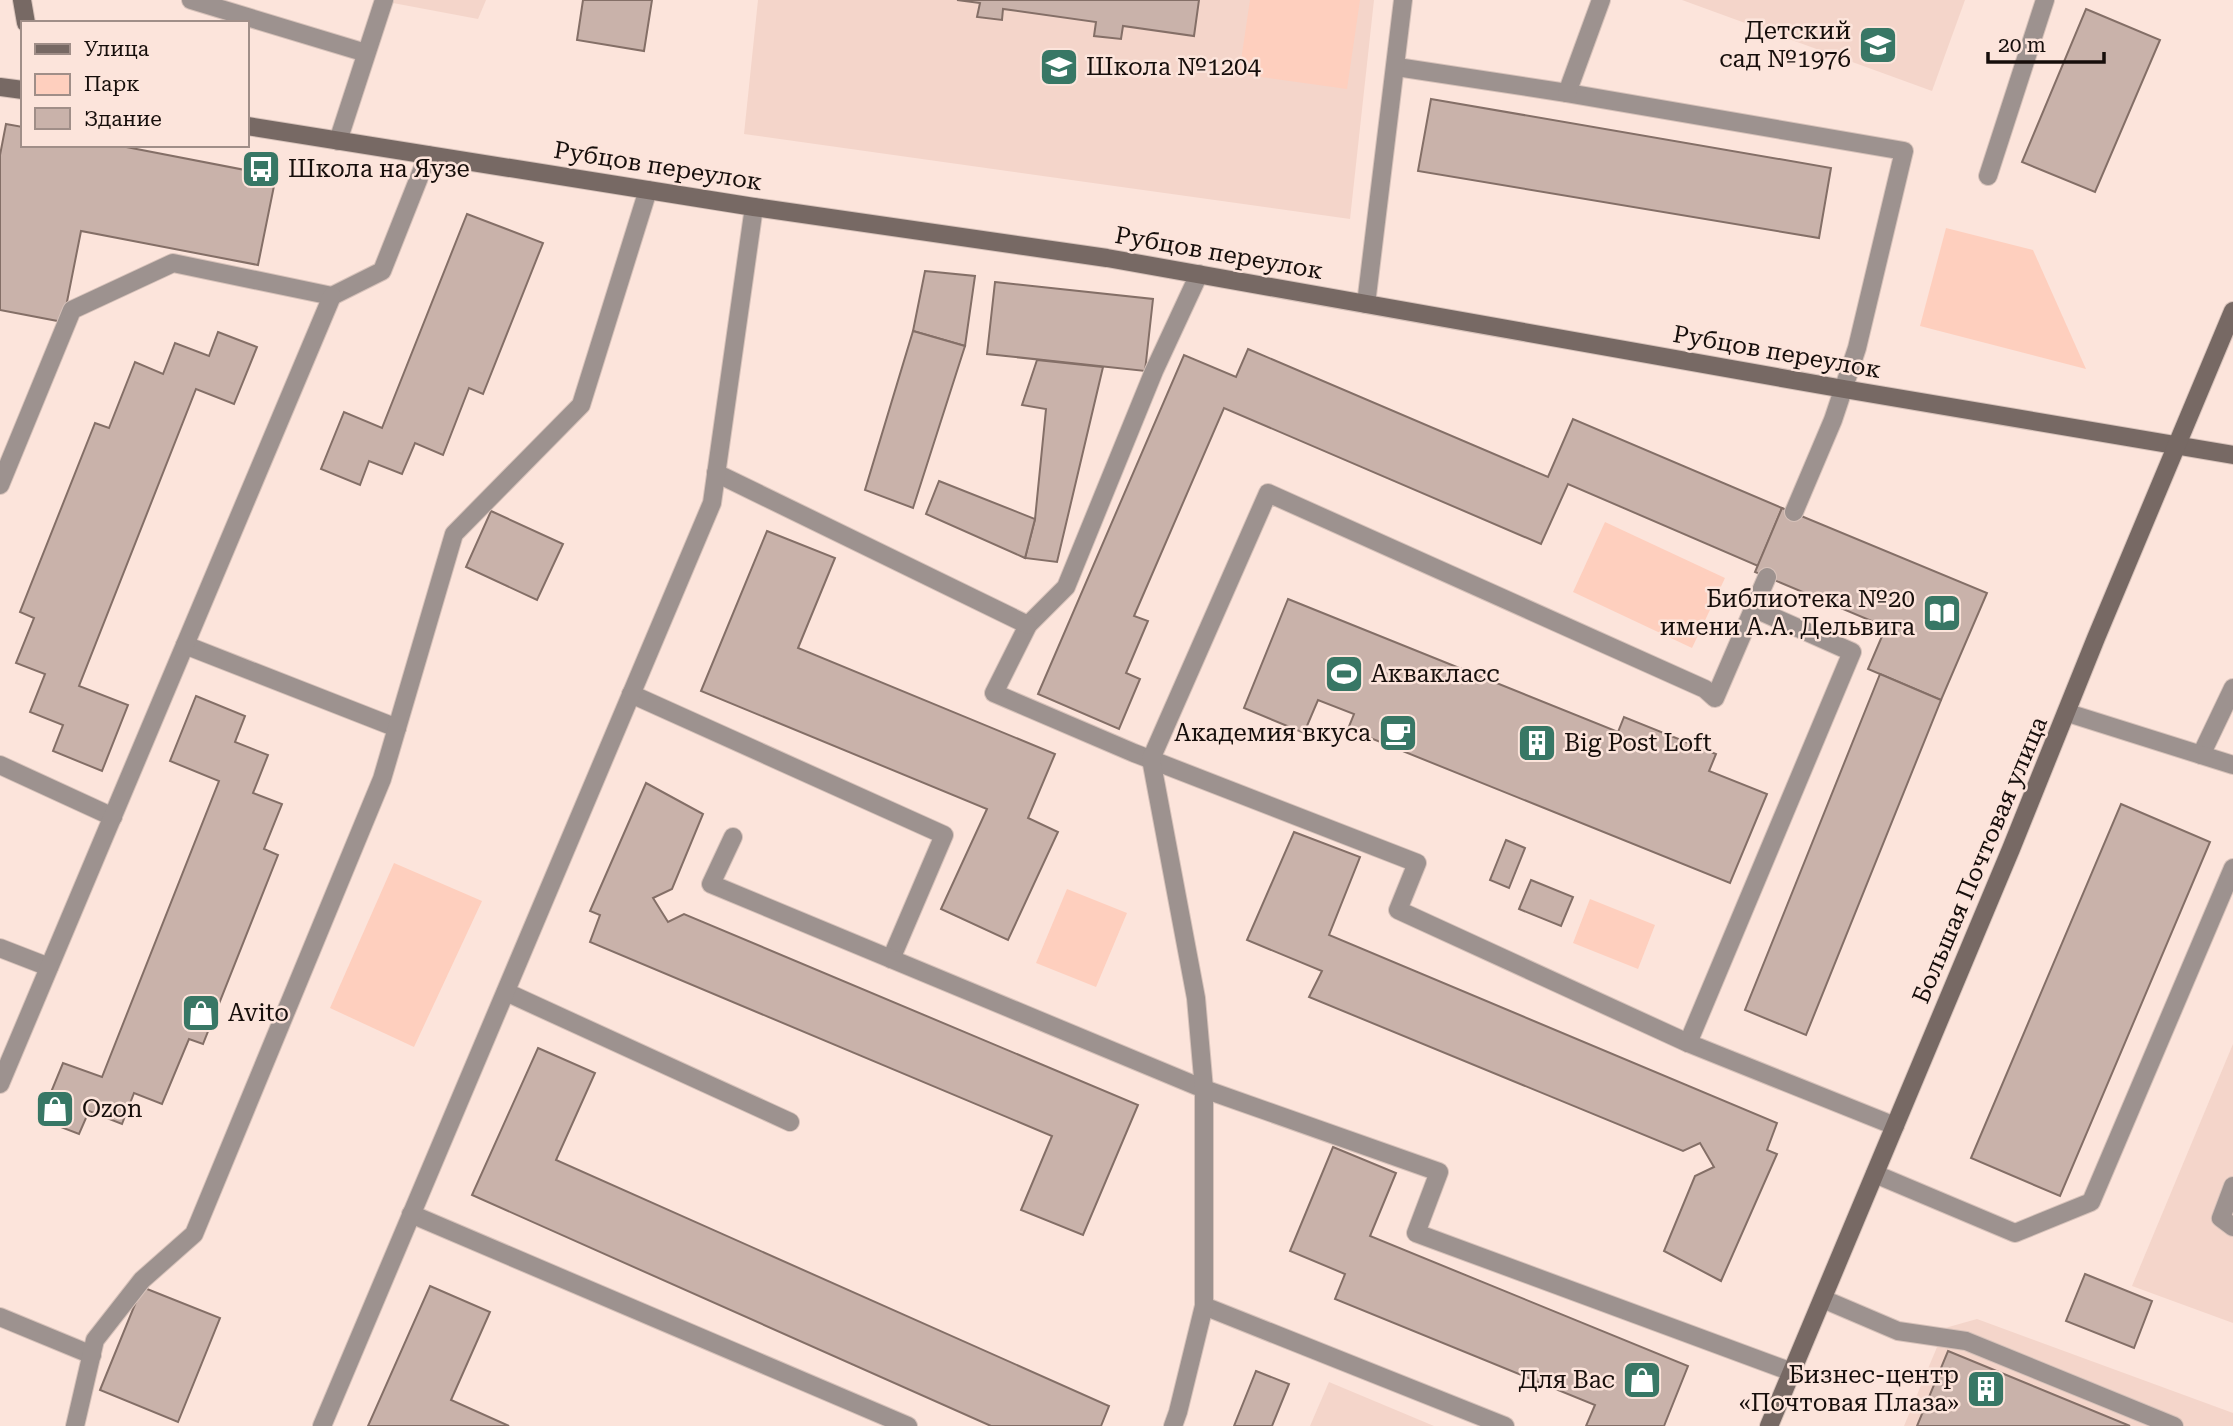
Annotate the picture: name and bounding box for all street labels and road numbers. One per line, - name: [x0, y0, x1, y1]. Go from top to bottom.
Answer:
- street label: Рубцов переулок: [552, 136, 764, 196]
- street label: Рубцов переулок: [1113, 221, 1325, 285]
- street label: Рубцов переулок: [1671, 320, 1883, 384]
- street label: Большая Почтовая улица: [1907, 712, 2053, 1008]

